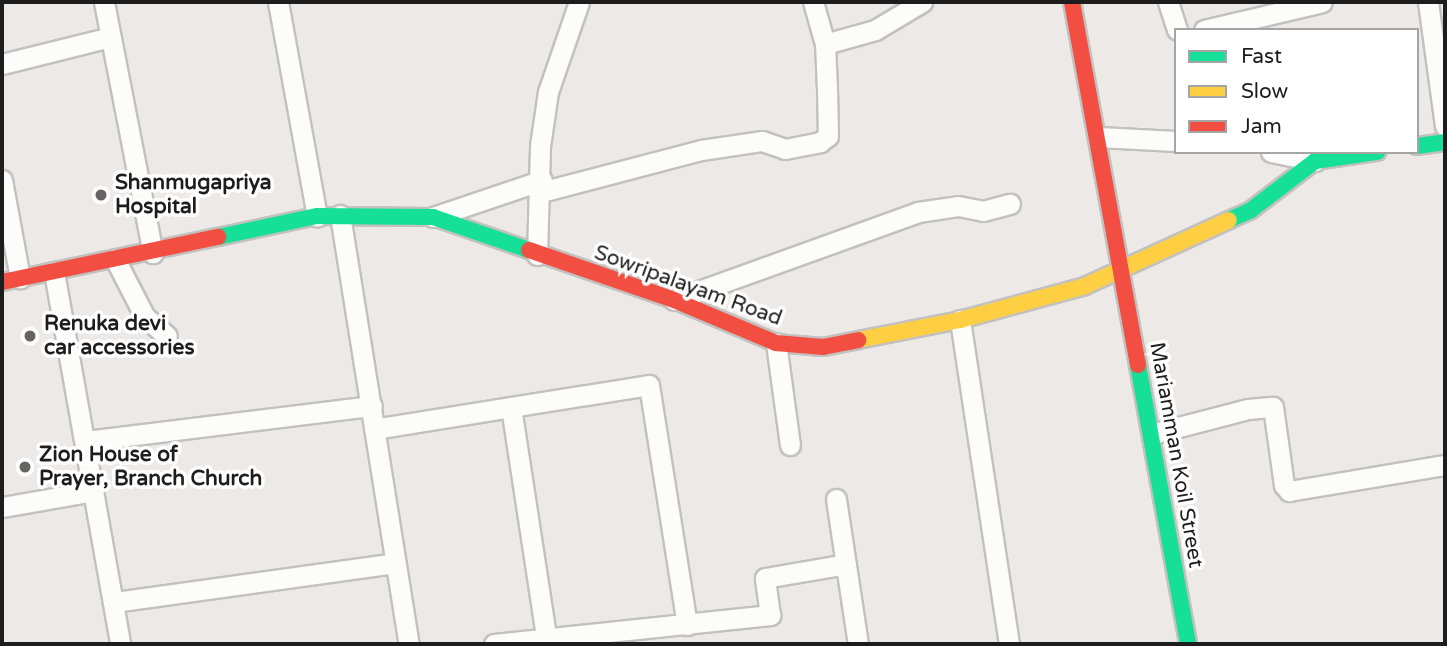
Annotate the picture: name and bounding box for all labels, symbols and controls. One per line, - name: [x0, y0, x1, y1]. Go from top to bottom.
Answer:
- legend: [1174, 28, 1419, 154]
- text: Fast: [1241, 44, 1282, 69]
- text: Slow: [1241, 79, 1288, 104]
- text: Jam: [1241, 114, 1282, 139]
- place label: Shanmugapriya Hospital: [115, 170, 272, 220]
- marker: Shanmugapriya Hospital: [93, 187, 109, 203]
- street label: Sowripalayam Road: [591, 240, 785, 332]
- place label: Renuka devi car accessories: [44, 311, 195, 361]
- marker: Renuka devi car accessories: [22, 328, 38, 344]
- street label: Mariamman Koil Street: [1144, 340, 1208, 570]
- place label: Zion House of Prayer, Branch Church: [39, 442, 262, 492]
- marker: Zion House of Prayer, Branch Church: [17, 459, 33, 475]

